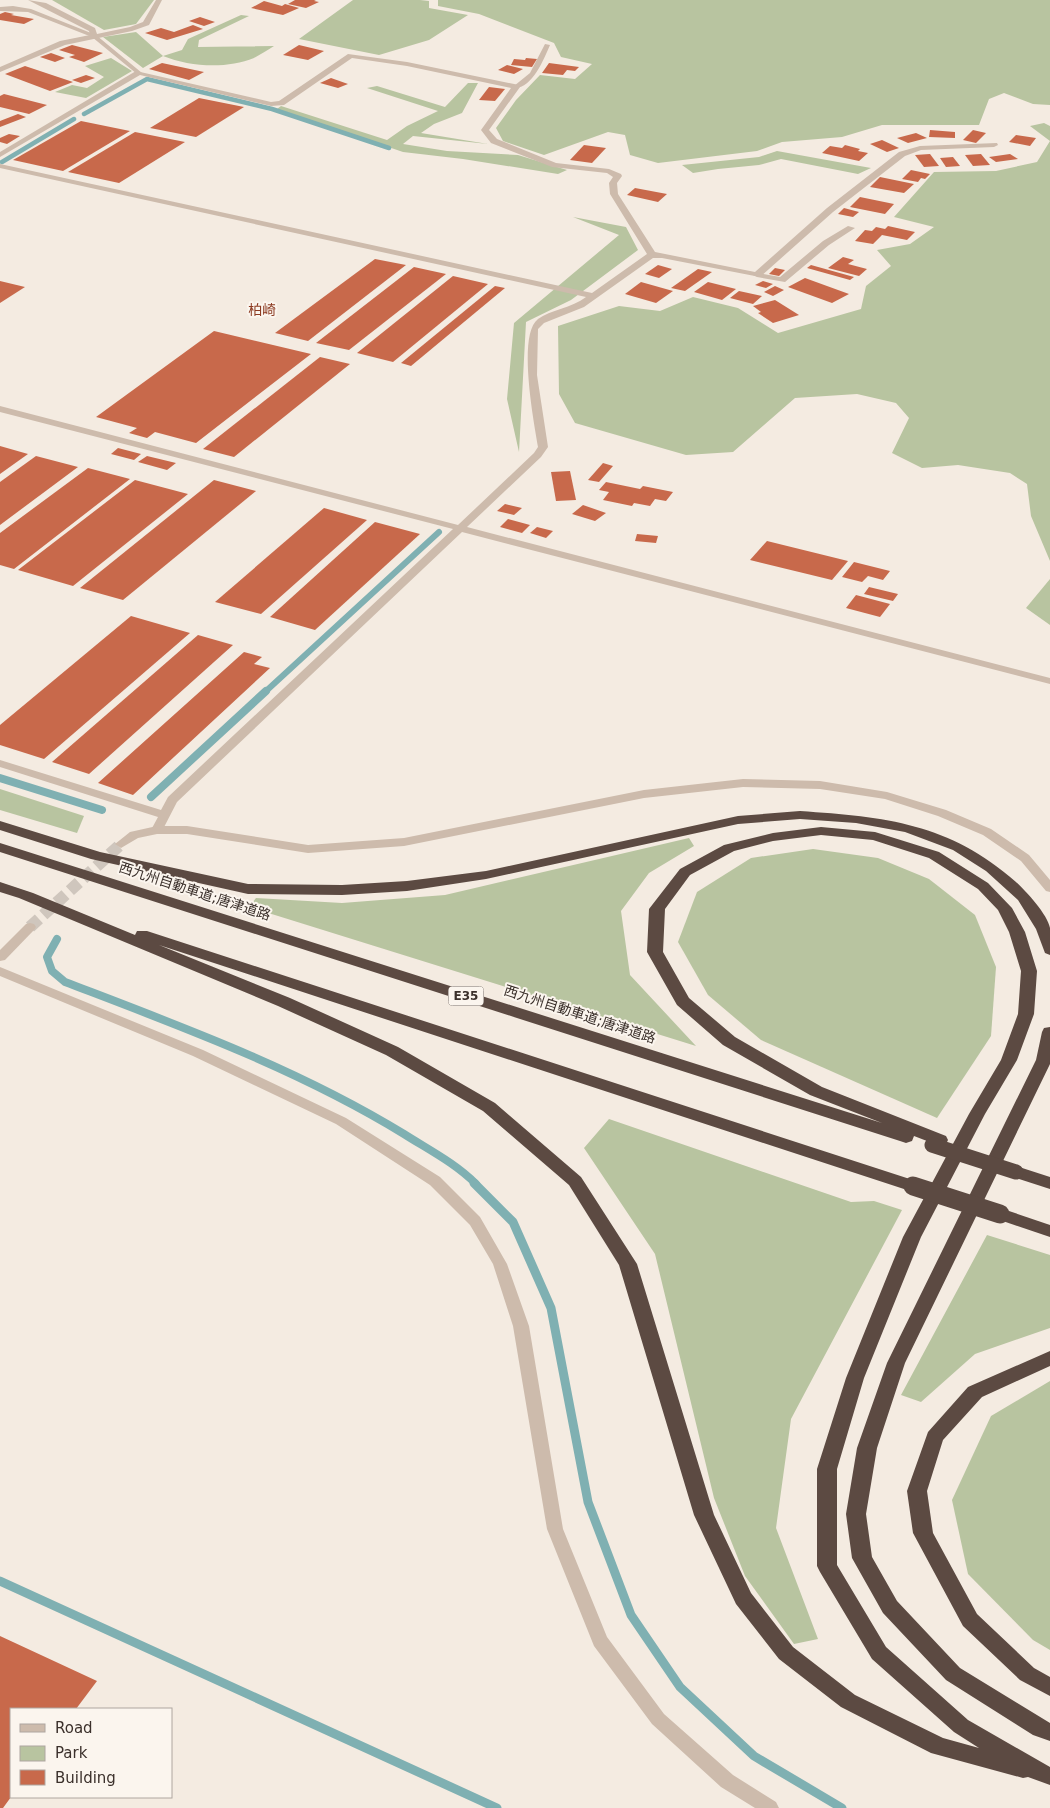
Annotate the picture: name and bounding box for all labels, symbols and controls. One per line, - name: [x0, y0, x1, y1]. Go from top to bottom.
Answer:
- district label: 柏崎: [248, 302, 276, 318]
- street label: 西九州自動車道;唐津道路: [117, 859, 273, 923]
- street label: 西九州自動車道;唐津道路: [502, 982, 658, 1046]
- road number: E35: [448, 986, 484, 1006]
- legend: [10, 1708, 172, 1798]
- text: Road: [55, 1719, 93, 1737]
- text: Park: [55, 1744, 88, 1762]
- text: Building: [55, 1769, 116, 1787]

